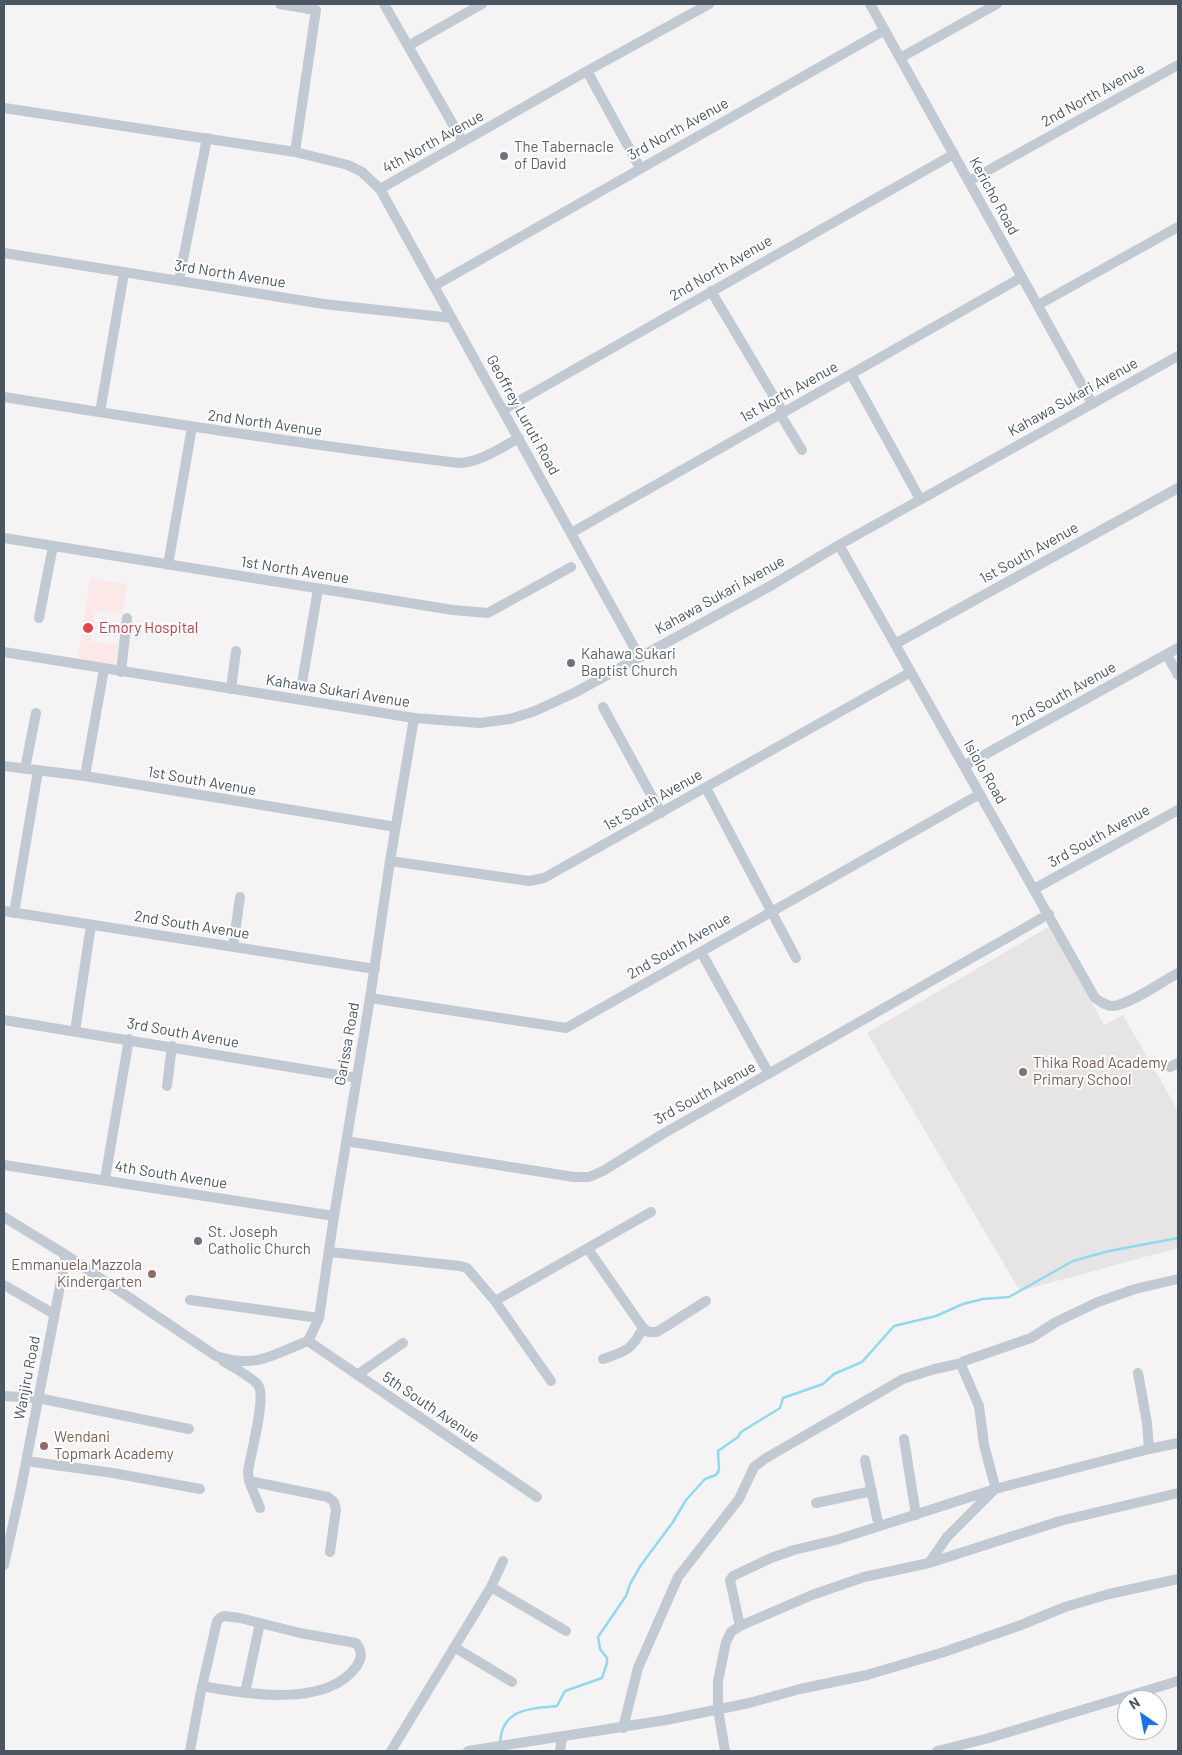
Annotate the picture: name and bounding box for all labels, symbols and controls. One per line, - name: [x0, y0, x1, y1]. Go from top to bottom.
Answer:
- street label: 2nd North Avenue: [1038, 59, 1148, 131]
- street label: 3rd North Avenue: [624, 94, 732, 164]
- street label: 4th North Avenue: [379, 107, 487, 177]
- place label: The Tabernacle of David: [514, 138, 614, 173]
- marker: The Tabernacle of David: [498, 150, 510, 162]
- street label: Kericho Road: [965, 154, 1023, 238]
- street label: 2nd North Avenue: [667, 231, 775, 305]
- street label: 3rd North Avenue: [173, 256, 287, 292]
- street label: Geoffrey Luruti Road: [483, 352, 563, 478]
- street label: Kahawa Sukari Avenue: [1005, 354, 1141, 440]
- street label: 1st North Avenue: [737, 358, 841, 426]
- street label: 2nd North Avenue: [207, 406, 323, 440]
- street label: 1st South Avenue: [976, 518, 1082, 588]
- street label: Kahawa Sukari Avenue: [652, 552, 788, 638]
- street label: 1st North Avenue: [240, 553, 350, 587]
- place label: Emory Hospital: [99, 619, 198, 637]
- marker: Emory Hospital: [81, 621, 95, 635]
- place label: Kahawa Sukari Baptist Church: [581, 645, 678, 680]
- marker: Kahawa Sukari Baptist Church: [565, 657, 577, 669]
- street label: 2nd South Avenue: [1009, 658, 1119, 730]
- street label: Kahawa Sukari Avenue: [265, 671, 411, 711]
- street label: Isiolo Road: [959, 737, 1011, 807]
- street label: 1st South Avenue: [146, 763, 258, 799]
- street label: 1st South Avenue: [600, 765, 706, 835]
- street label: 3rd South Avenue: [1045, 801, 1153, 871]
- street label: 2nd South Avenue: [133, 907, 251, 943]
- street label: 2nd South Avenue: [624, 909, 734, 983]
- street label: Garissa Road: [331, 1001, 363, 1087]
- street label: 3rd South Avenue: [126, 1014, 240, 1052]
- place label: Thika Road Academy Primary School: [1033, 1054, 1167, 1089]
- street label: 3rd South Avenue: [651, 1058, 759, 1128]
- marker: Thika Road Academy Primary School: [1017, 1066, 1029, 1078]
- street label: 4th South Avenue: [113, 1157, 229, 1193]
- place label: St. Joseph Catholic Church: [208, 1223, 311, 1258]
- marker: St. Joseph Catholic Church: [192, 1235, 204, 1247]
- place label: Emmanuela Mazzola Kindergarten: [11, 1256, 142, 1291]
- marker: Emmanuela Mazzola Kindergarten: [146, 1268, 158, 1280]
- street label: Wanjiru Road: [10, 1334, 44, 1422]
- street label: 5th South Avenue: [379, 1368, 483, 1446]
- place label: Wendani Topmark Academy: [54, 1428, 174, 1463]
- marker: Wendani Topmark Academy: [38, 1440, 50, 1452]
- north arrow: [1117, 1690, 1167, 1740]
- text: N: [1126, 1693, 1143, 1713]

